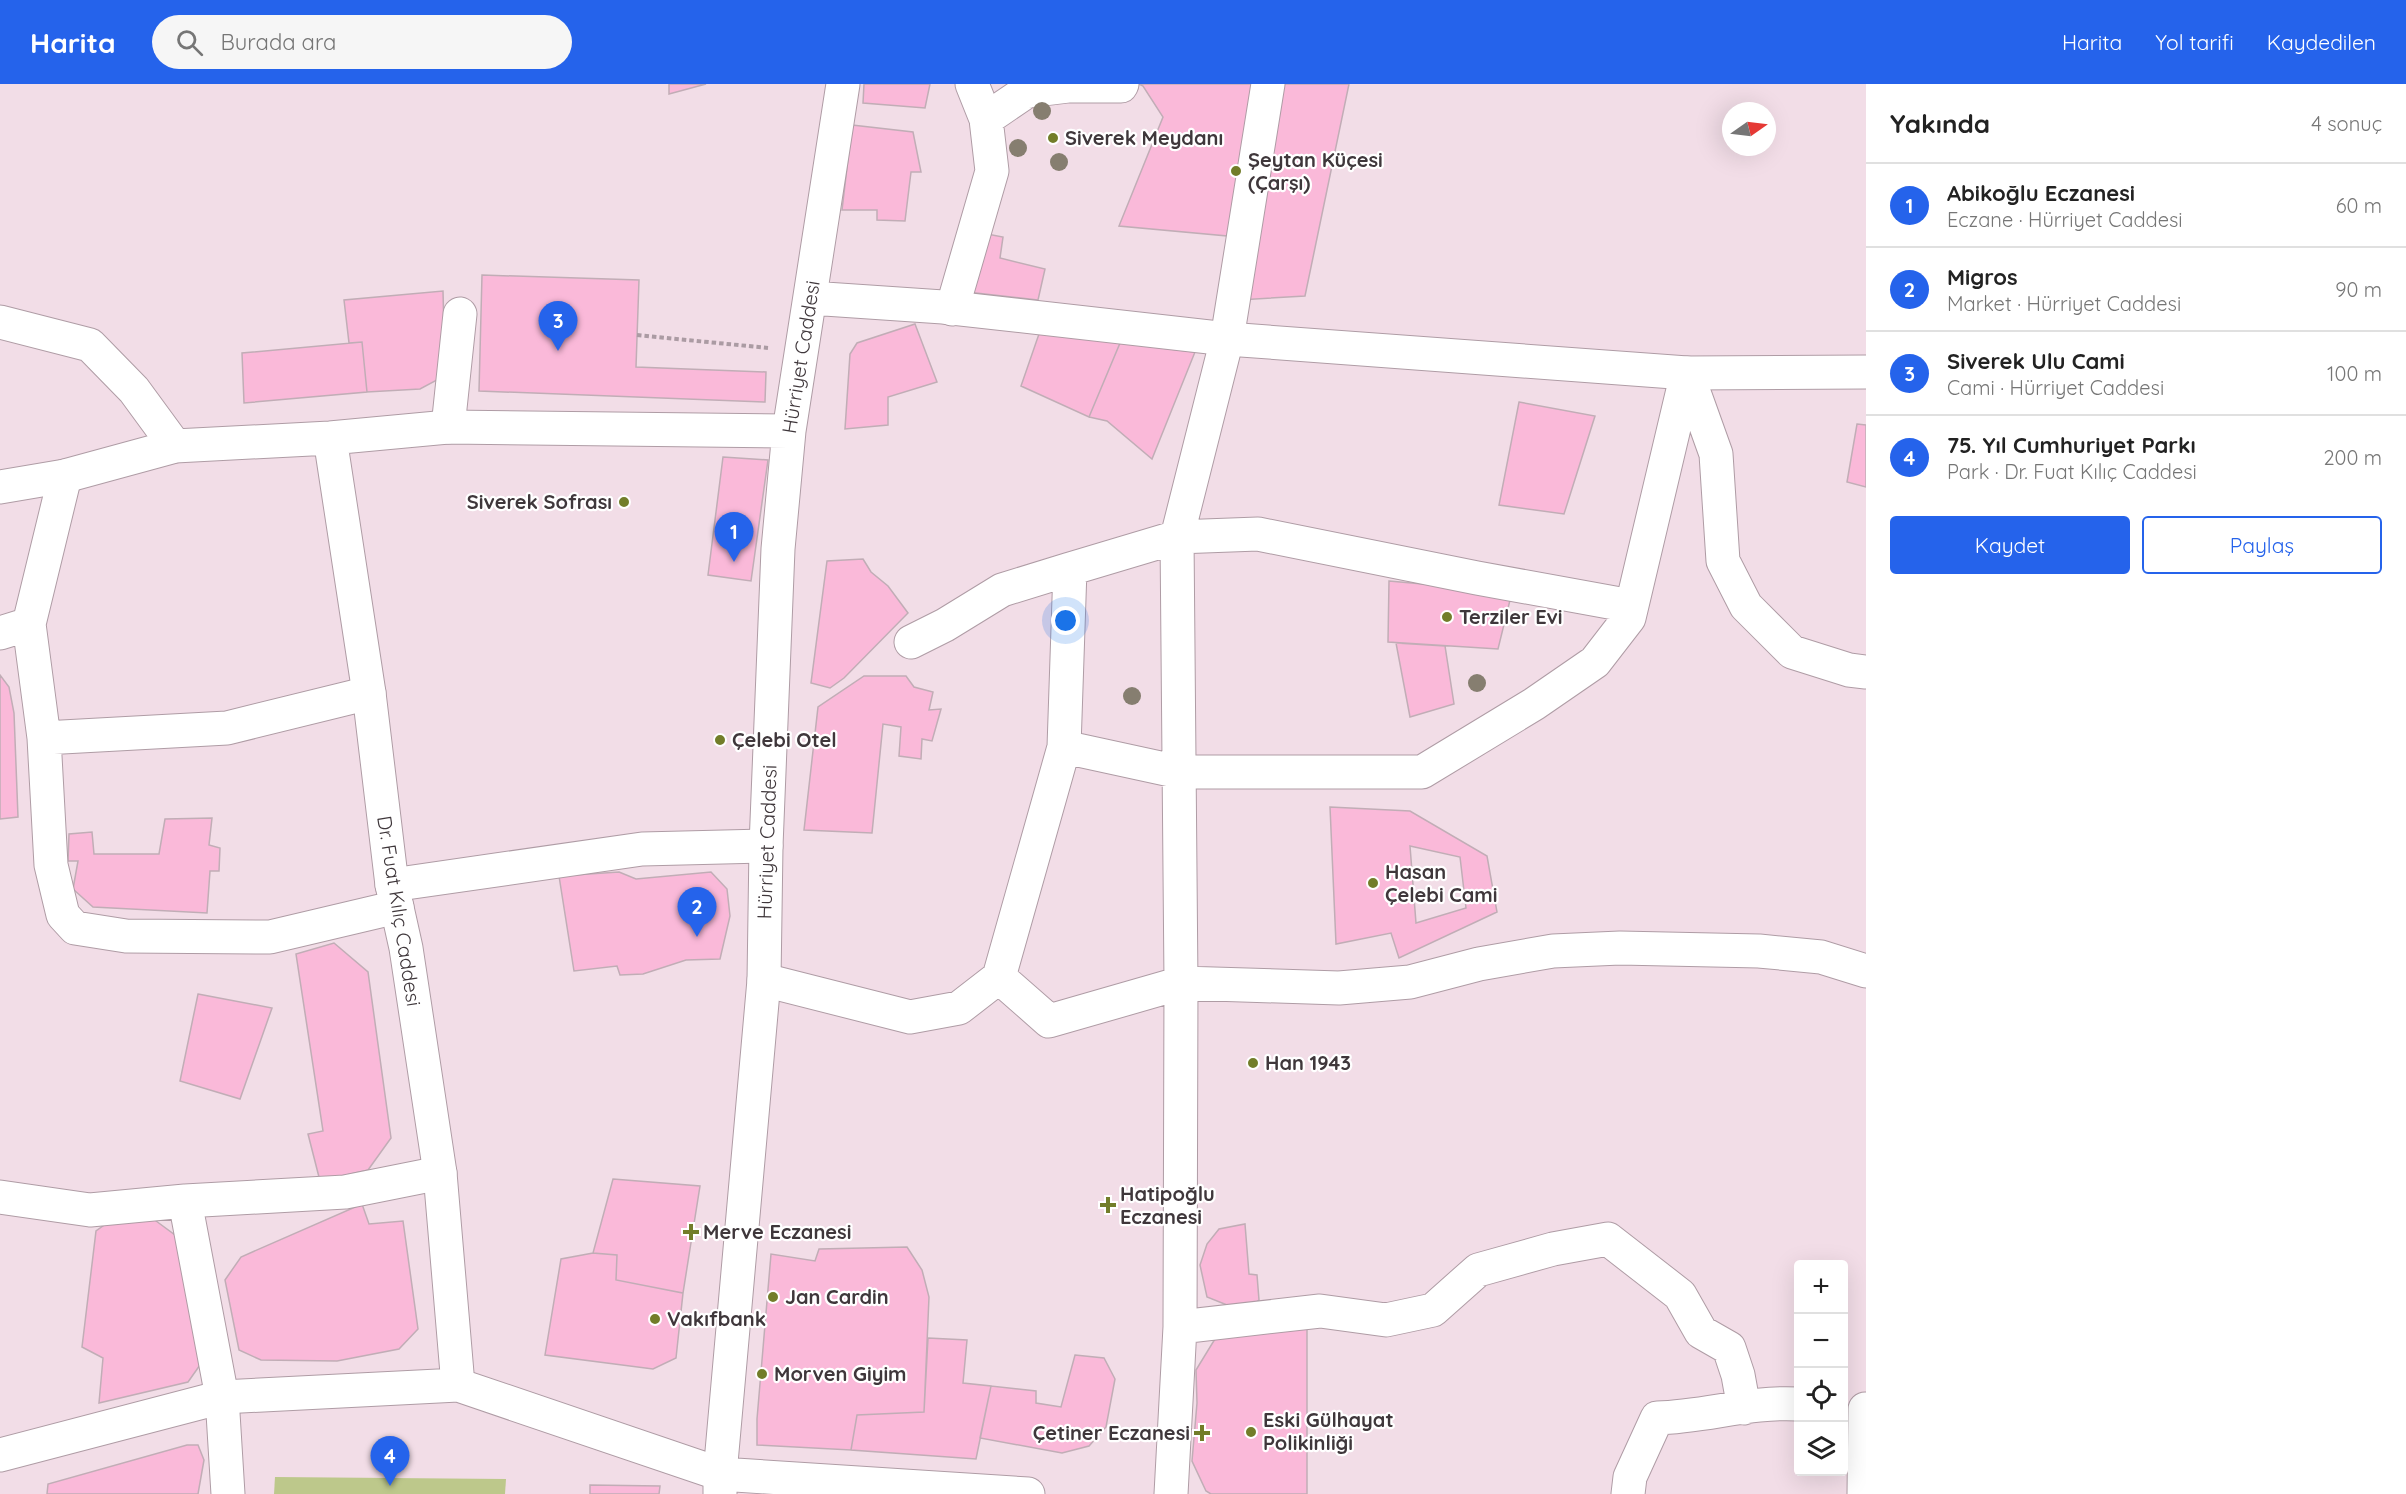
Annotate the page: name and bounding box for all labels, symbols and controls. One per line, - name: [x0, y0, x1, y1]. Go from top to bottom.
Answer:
- search box: [152, 15, 572, 69]
- text: Harita: [30, 25, 116, 60]
- icon: search: [173, 26, 206, 59]
- text: Burada ara: [221, 28, 336, 56]
- text: Harita: [2062, 29, 2122, 55]
- text: Yol tarifi: [2155, 29, 2234, 55]
- text: Kaydedilen: [2267, 29, 2376, 55]
- north arrow: [1722, 102, 1776, 156]
- text: Yakında: [1890, 107, 1990, 140]
- text: 4 sonuç: [2311, 111, 2382, 136]
- place label: Siverek Meydanı: [1065, 125, 1223, 150]
- marker: Siverek Meydanı: [1046, 131, 1060, 145]
- place label: Şeytan Küçesi (Çarşı): [1248, 147, 1383, 195]
- marker: Şeytan Küçesi (Çarşı): [1229, 164, 1243, 178]
- text: Abikoğlu Eczanesi: [1947, 179, 2135, 207]
- text: 1: [1906, 193, 1913, 218]
- text: 60 m: [2336, 193, 2382, 218]
- text: Eczane · Hürriyet Caddesi: [1947, 207, 2183, 232]
- text: Migros: [1947, 263, 2018, 291]
- text: 2: [1904, 277, 1915, 302]
- text: 90 m: [2335, 277, 2382, 302]
- street label: Hürriyet Caddesi: [776, 279, 825, 435]
- text: Market · Hürriyet Caddesi: [1947, 291, 2181, 316]
- pin: 3: [538, 302, 578, 351]
- text: Siverek Ulu Cami: [1947, 347, 2125, 375]
- text: 3: [1904, 361, 1915, 386]
- text: 100 m: [2327, 361, 2382, 386]
- text: Cami · Hürriyet Caddesi: [1947, 375, 2164, 400]
- text: 75. Yıl Cumhuriyet Parkı: [1947, 431, 2196, 459]
- text: 4: [1904, 445, 1915, 470]
- text: 200 m: [2323, 445, 2382, 470]
- text: Park · Dr. Fuat Kılıç Caddesi: [1947, 459, 2197, 484]
- place label: Siverek Sofrası: [467, 489, 612, 514]
- marker: Siverek Sofrası: [617, 495, 631, 509]
- pin: 1: [714, 512, 754, 562]
- button: Kaydet: [1890, 516, 2130, 574]
- button: Paylaş: [2142, 516, 2382, 574]
- place label: Terziler Evi: [1459, 604, 1562, 629]
- your location: [1051, 606, 1080, 635]
- marker: Terziler Evi: [1440, 610, 1454, 624]
- place label: Çelebi Otel: [732, 727, 837, 752]
- marker: Çelebi Otel: [713, 733, 727, 747]
- street label: Hürriyet Caddesi: [751, 764, 782, 920]
- street label: Dr. Fuat Kılıç Caddesi: [372, 814, 427, 1008]
- place label: Hasan Çelebi Cami: [1385, 859, 1497, 907]
- marker: Hasan Çelebi Cami: [1366, 876, 1380, 890]
- pin: 2: [678, 888, 716, 937]
- place label: Han 1943: [1265, 1050, 1351, 1075]
- marker: Han 1943: [1246, 1056, 1260, 1070]
- place label: Hatipoğlu Eczanesi: [1120, 1181, 1215, 1229]
- marker: Hatipoğlu Eczanesi: [1101, 1198, 1115, 1212]
- place label: Merve Eczanesi: [703, 1219, 851, 1244]
- marker: Merve Eczanesi: [684, 1225, 698, 1239]
- map controls: [1794, 1260, 1848, 1476]
- button: +: [1794, 1260, 1848, 1314]
- place label: Jan Cardin: [785, 1284, 889, 1309]
- marker: Jan Cardin: [766, 1290, 780, 1304]
- place label: Vakıfbank: [667, 1306, 766, 1331]
- marker: Vakıfbank: [648, 1312, 662, 1326]
- button: −: [1794, 1314, 1848, 1368]
- place label: Morven Giyim: [774, 1361, 907, 1386]
- marker: Morven Giyim: [755, 1367, 769, 1381]
- button: locate: [1794, 1368, 1848, 1422]
- place label: Eski Gülhayat Polikinliği: [1263, 1407, 1394, 1455]
- place label: Çetiner Eczanesi: [1033, 1420, 1190, 1445]
- button: layers: [1794, 1422, 1848, 1476]
- marker: Eski Gülhayat Polikinliği: [1244, 1425, 1258, 1439]
- marker: Çetiner Eczanesi: [1195, 1426, 1209, 1440]
- pin: 4: [370, 1436, 410, 1486]

